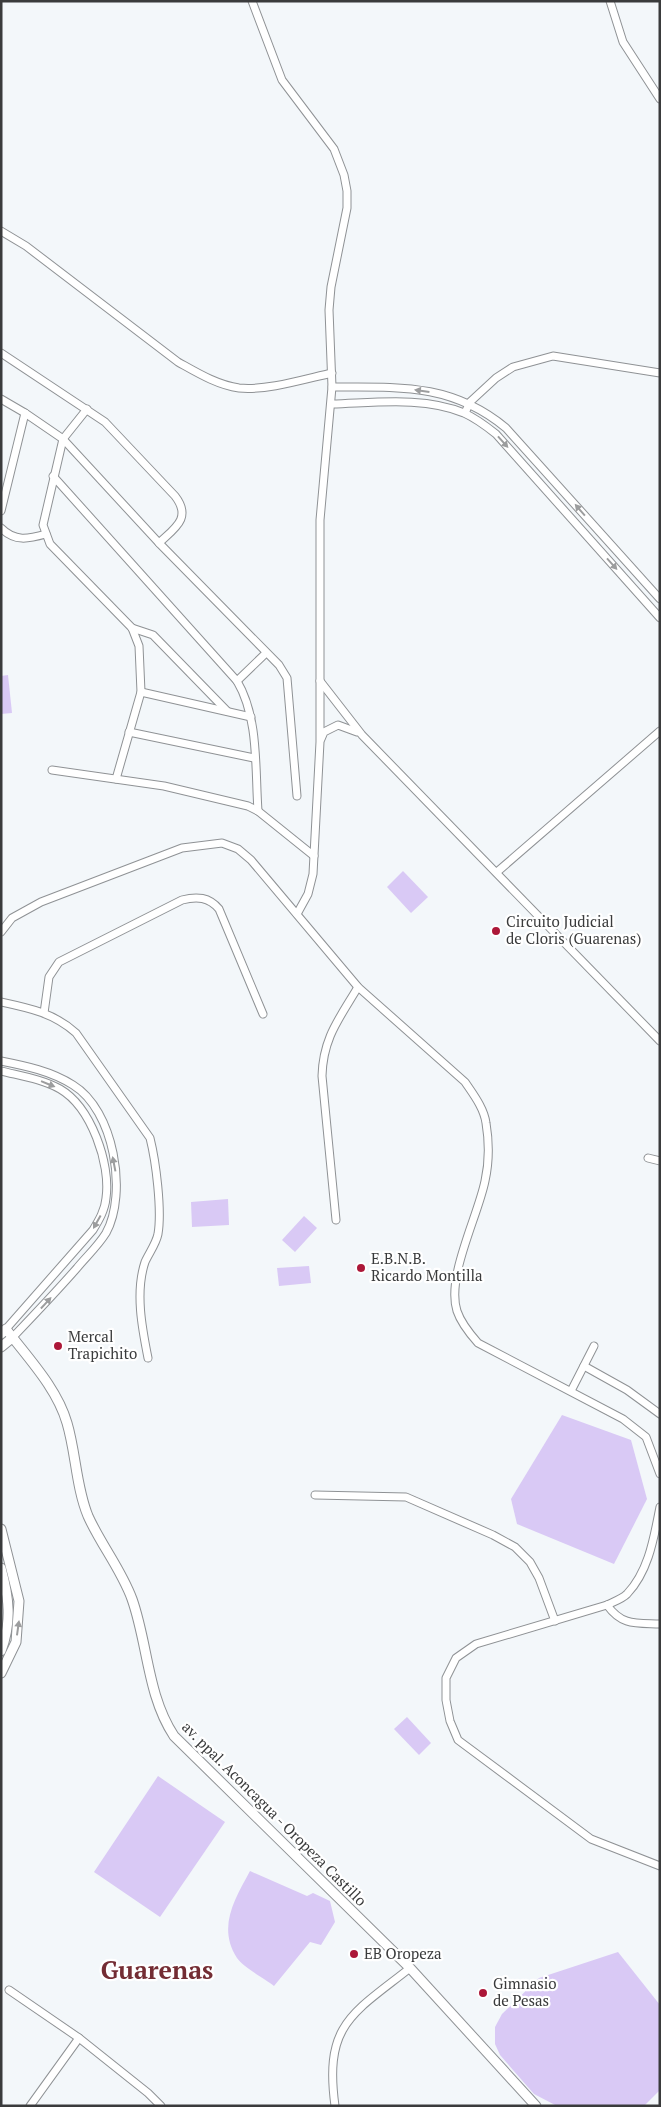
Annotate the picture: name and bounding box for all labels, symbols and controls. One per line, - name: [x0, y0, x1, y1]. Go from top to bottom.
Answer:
- one-way arrow: [414, 387, 430, 395]
- one-way arrow: [498, 436, 509, 449]
- one-way arrow: [575, 504, 586, 517]
- one-way arrow: [606, 557, 617, 570]
- place label: Circuito Judicial de Cloris (Guarenas): [506, 911, 641, 948]
- marker: Circuito Judicial de Cloris (Guarenas): [490, 925, 502, 937]
- one-way arrow: [41, 1080, 56, 1088]
- one-way arrow: [110, 1156, 118, 1172]
- one-way arrow: [93, 1215, 102, 1229]
- place label: E.B.N.B. Ricardo Montilla: [371, 1248, 483, 1285]
- marker: E.B.N.B. Ricardo Montilla: [355, 1262, 367, 1274]
- one-way arrow: [40, 1297, 52, 1309]
- place label: Mercal Trapichito: [68, 1326, 137, 1363]
- marker: Mercal Trapichito: [52, 1340, 64, 1352]
- one-way arrow: [14, 1620, 22, 1636]
- street label: av. ppal. Aconcagua - Oropeza Castillo: [178, 1717, 371, 1910]
- place label: EB Oropeza: [364, 1943, 442, 1963]
- marker: EB Oropeza: [348, 1948, 360, 1960]
- district label: Guarenas: [101, 1953, 213, 1986]
- place label: Gimnasio de Pesas: [493, 1973, 557, 2010]
- marker: Gimnasio de Pesas: [477, 1987, 489, 1999]

